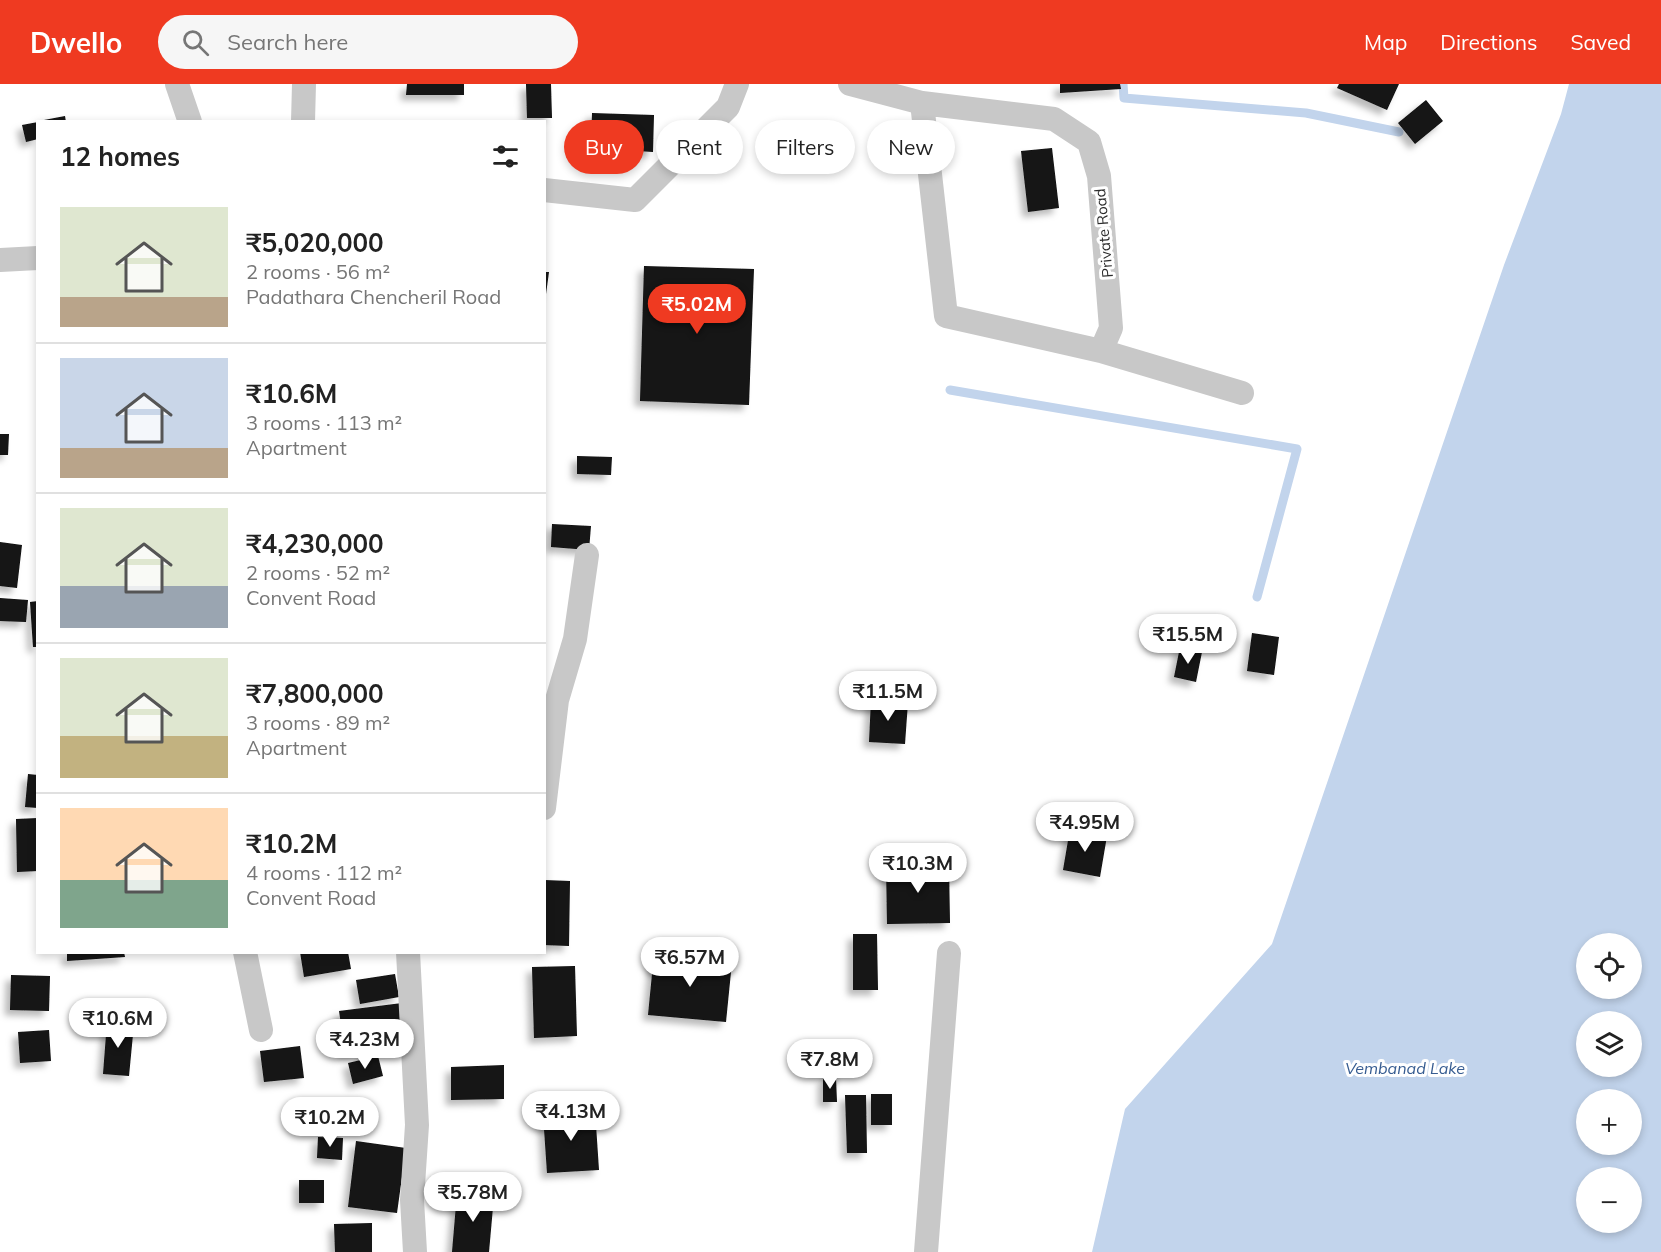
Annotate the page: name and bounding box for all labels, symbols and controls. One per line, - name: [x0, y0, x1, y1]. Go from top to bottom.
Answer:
- search box: [158, 15, 578, 69]
- text: Dwello: [30, 25, 122, 60]
- icon: search: [179, 26, 212, 59]
- text: Search here: [227, 28, 348, 56]
- text: Map: [1364, 29, 1407, 55]
- text: Directions: [1440, 29, 1537, 55]
- text: Saved: [1570, 29, 1631, 55]
- chip: Buy: [564, 120, 644, 174]
- chip: Rent: [656, 120, 743, 174]
- chip: Filters: [755, 120, 855, 174]
- chip: New: [867, 120, 955, 174]
- text: 12 homes: [60, 140, 180, 173]
- icon: filters: [489, 140, 522, 173]
- street label: Private Road: [1090, 188, 1117, 278]
- text: ₹5,020,000: [246, 226, 384, 259]
- icon: home: [108, 231, 180, 303]
- text: 2 rooms · 56 m²: [246, 259, 390, 284]
- text: Padathara Chencheril Road: [246, 284, 501, 309]
- pin: ₹5.02M: [648, 284, 746, 335]
- text: ₹5.02M: [662, 291, 732, 316]
- text: ₹10.6M: [246, 377, 337, 410]
- icon: home: [108, 382, 180, 454]
- text: 3 rooms · 113 m²: [246, 410, 402, 435]
- text: Apartment: [246, 435, 347, 460]
- text: ₹4,230,000: [246, 527, 384, 560]
- icon: home: [108, 532, 180, 604]
- text: 2 rooms · 52 m²: [246, 560, 390, 585]
- text: Convent Road: [246, 585, 376, 610]
- pin: ₹15.5M: [1139, 614, 1237, 665]
- text: ₹15.5M: [1153, 621, 1223, 646]
- pin: ₹11.5M: [839, 671, 937, 722]
- text: ₹7,800,000: [246, 677, 384, 710]
- text: ₹11.5M: [853, 678, 923, 703]
- icon: home: [108, 682, 180, 754]
- text: 3 rooms · 89 m²: [246, 710, 390, 735]
- text: Apartment: [246, 735, 347, 760]
- pin: ₹4.95M: [1036, 802, 1134, 853]
- text: ₹4.95M: [1050, 809, 1120, 834]
- text: ₹10.2M: [246, 827, 337, 860]
- icon: home: [108, 832, 180, 904]
- pin: ₹10.3M: [869, 843, 967, 894]
- text: ₹10.3M: [883, 850, 953, 875]
- text: 4 rooms · 112 m²: [246, 860, 402, 885]
- text: Convent Road: [246, 885, 376, 910]
- map controls: [1576, 933, 1642, 1233]
- button: locate: [1576, 933, 1642, 999]
- pin: ₹6.57M: [641, 937, 739, 988]
- text: ₹6.57M: [655, 944, 725, 969]
- pin: ₹10.6M: [69, 998, 167, 1049]
- text: ₹10.6M: [83, 1005, 153, 1030]
- button: layers: [1576, 1011, 1642, 1077]
- pin: ₹4.23M: [316, 1019, 414, 1070]
- text: ₹4.23M: [330, 1026, 400, 1051]
- pin: ₹7.8M: [788, 1039, 872, 1090]
- text: ₹7.8M: [801, 1046, 859, 1071]
- water label: Vembanad Lake: [1345, 1058, 1465, 1078]
- button: +: [1576, 1089, 1642, 1155]
- pin: ₹4.13M: [522, 1091, 620, 1142]
- pin: ₹10.2M: [281, 1097, 379, 1148]
- text: ₹4.13M: [536, 1098, 606, 1123]
- text: ₹10.2M: [295, 1104, 365, 1129]
- button: −: [1576, 1167, 1642, 1233]
- pin: ₹5.78M: [424, 1172, 522, 1223]
- text: ₹5.78M: [438, 1179, 508, 1204]

